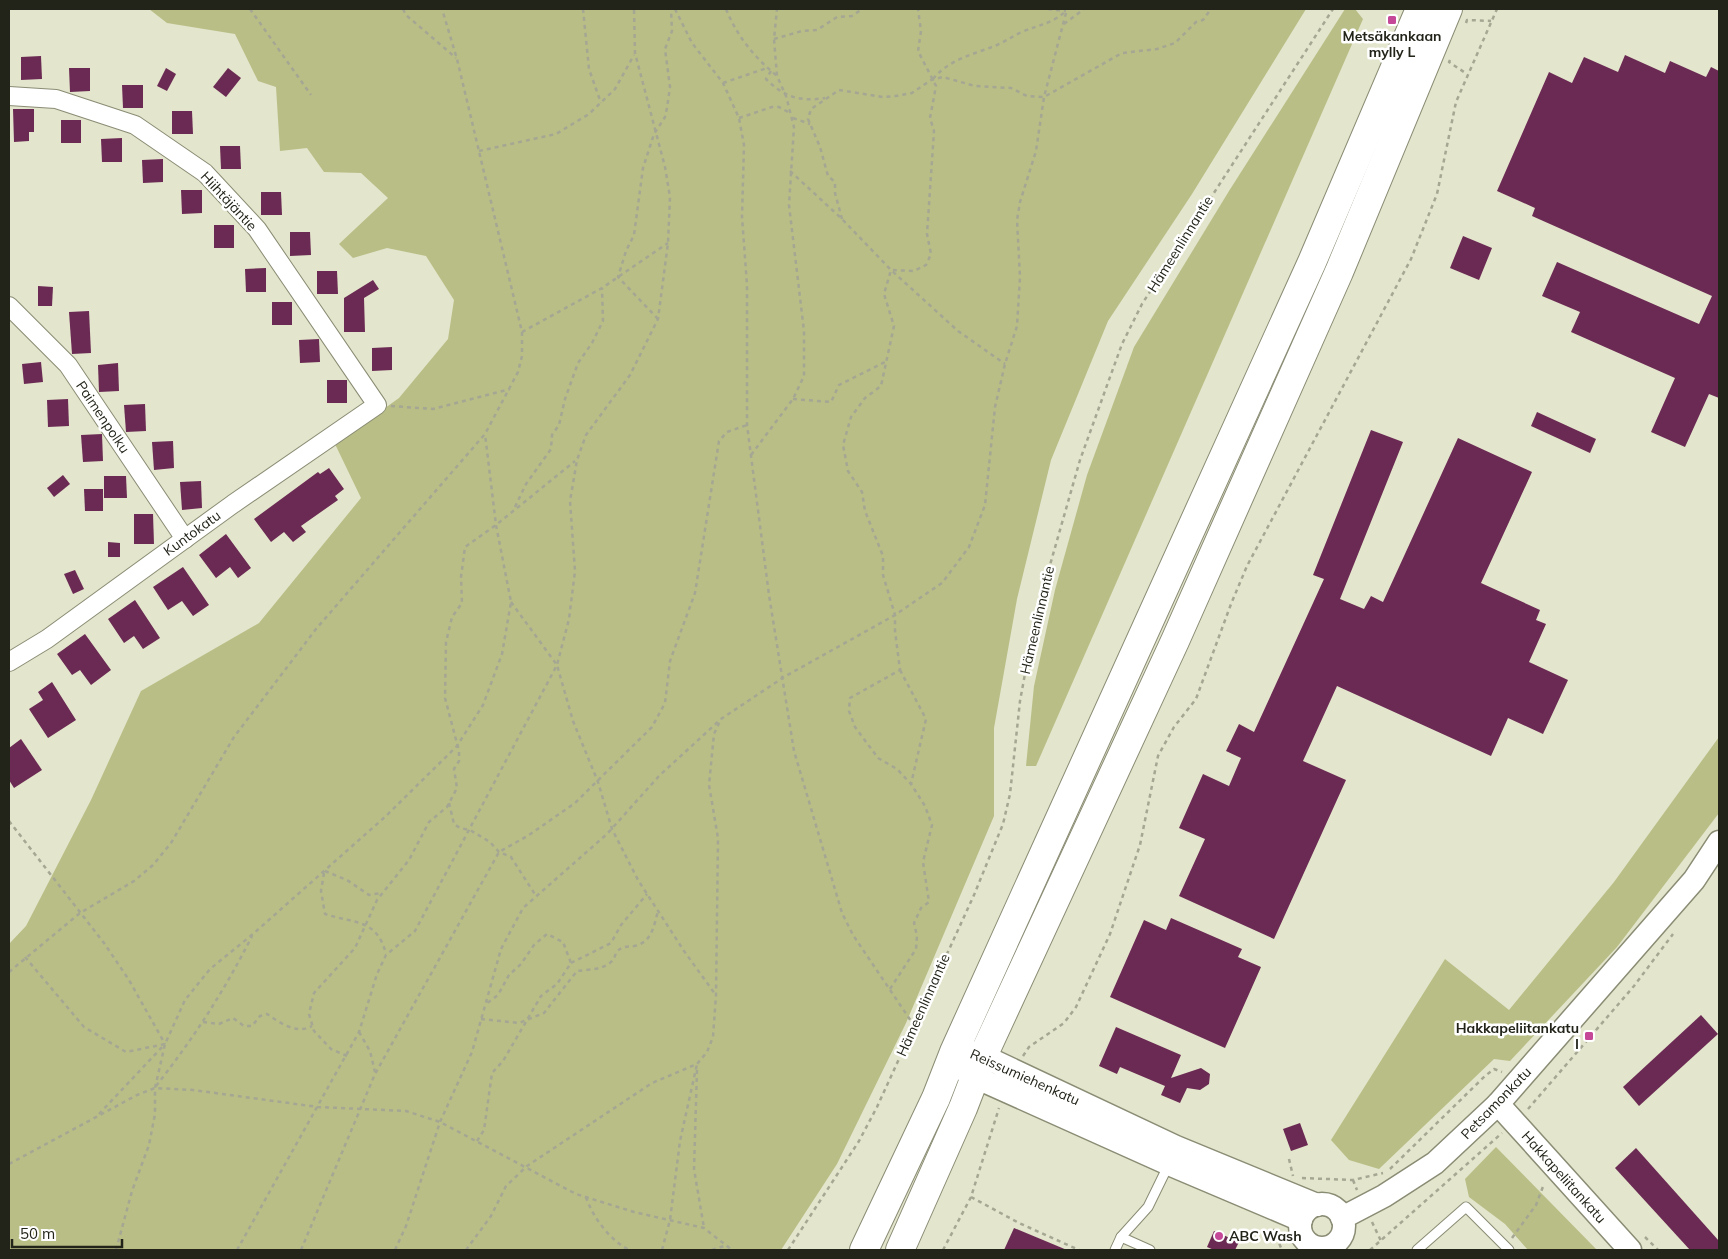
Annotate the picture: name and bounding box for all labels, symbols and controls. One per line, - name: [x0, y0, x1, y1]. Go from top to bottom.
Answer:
- marker: Metsäkankaan mylly L: [1386, 14, 1398, 26]
- place label: Metsäkankaan mylly L: [1342, 27, 1442, 61]
- street label: Hiihtäjäntie: [197, 168, 261, 234]
- street label: Hämeenlinnantie: [1143, 192, 1217, 296]
- street label: Paimenpolku: [72, 377, 134, 457]
- street label: Kuntokatu: [160, 506, 224, 560]
- street label: Hämeenlinnantie: [1016, 564, 1058, 676]
- street label: Hämeenlinnantie: [892, 951, 954, 1059]
- place label: Hakkapeliitankatu I: [1456, 1019, 1579, 1053]
- marker: Hakkapeliitankatu I: [1583, 1030, 1595, 1042]
- street label: Reissumiehenkatu: [967, 1045, 1083, 1109]
- street label: Petsamonkatu: [1457, 1063, 1535, 1143]
- street label: Hakkapeliitankatu: [1518, 1127, 1610, 1227]
- scale bar: [12, 1216, 122, 1248]
- text: 50 m: [20, 1224, 55, 1243]
- place label: ABC Wash: [1229, 1227, 1302, 1245]
- marker: ABC Wash: [1213, 1230, 1225, 1242]

